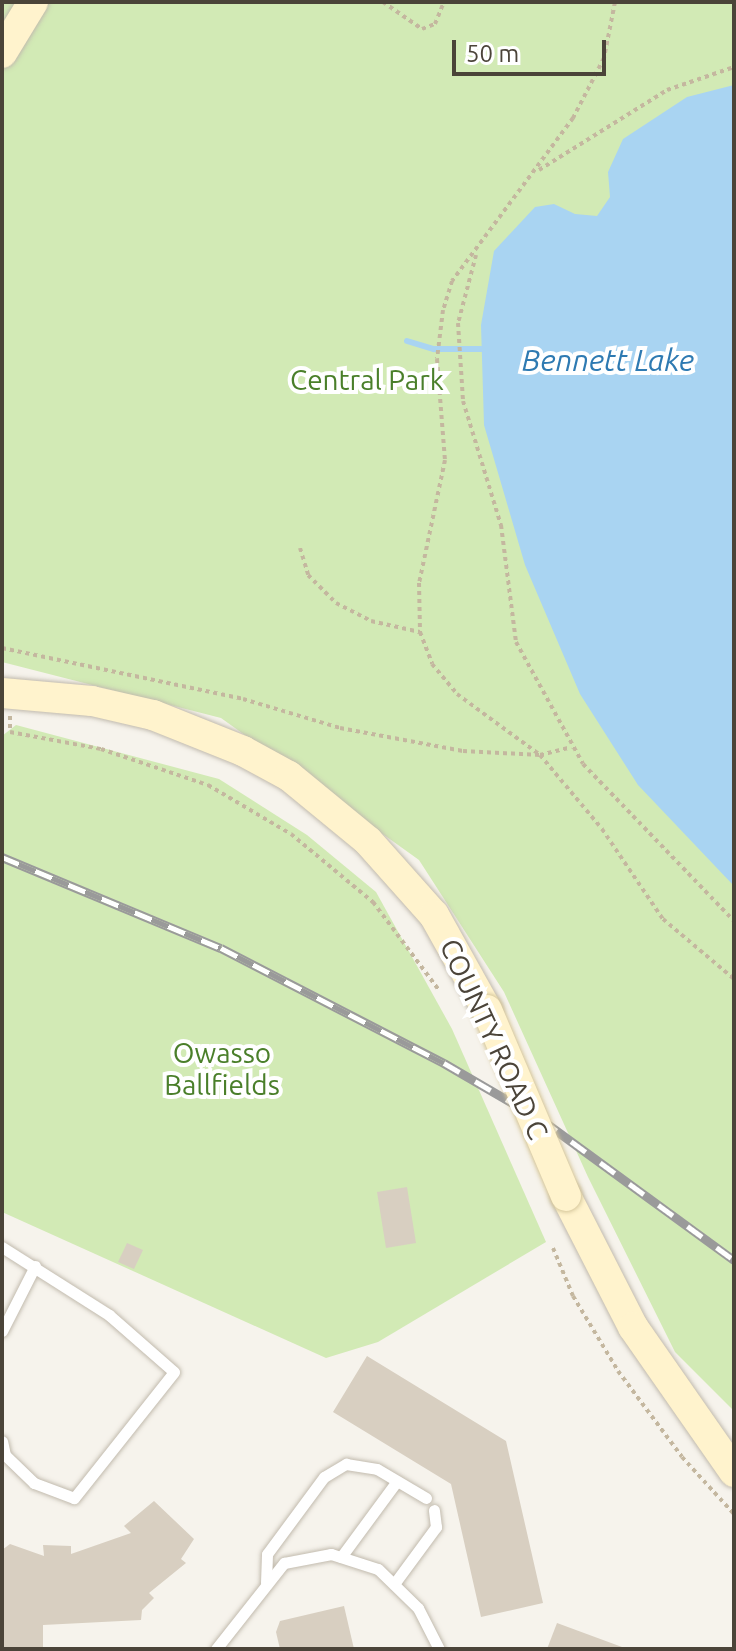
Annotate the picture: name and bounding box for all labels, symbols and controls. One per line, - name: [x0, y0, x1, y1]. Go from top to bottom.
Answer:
- scale bar: [456, 24, 610, 74]
- text: 50 m: [466, 40, 519, 67]
- water label: Bennett Lake: [522, 342, 694, 378]
- park label: Central Park: [290, 363, 444, 397]
- street label: COUNTY ROAD C: [433, 934, 555, 1144]
- park label: Owasso Ballfields: [164, 1036, 280, 1102]

